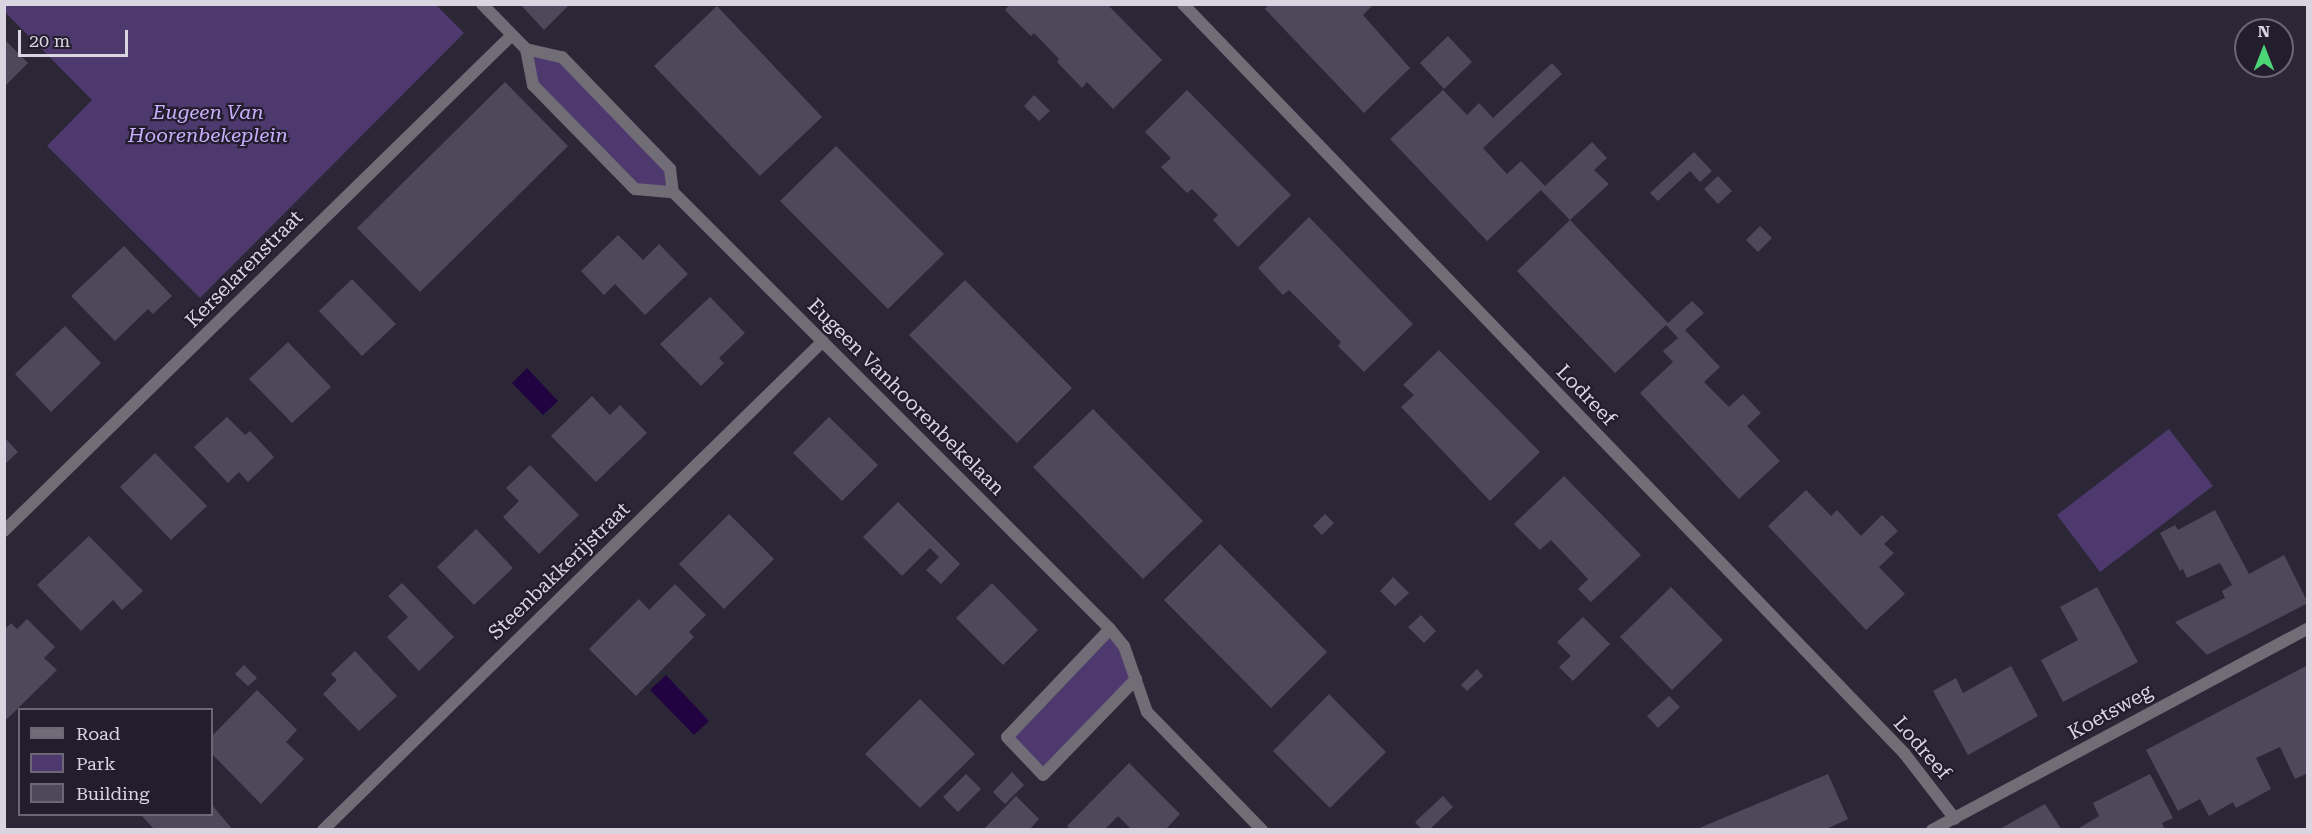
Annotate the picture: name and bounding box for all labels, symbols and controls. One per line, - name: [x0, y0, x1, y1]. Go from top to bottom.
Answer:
- scale bar: [21, 18, 130, 56]
- north arrow: [2234, 18, 2294, 78]
- text: N: [2258, 22, 2270, 41]
- text: 20 m: [29, 30, 70, 51]
- park label: Eugeen Van Hoorenbekeplein: [128, 100, 288, 147]
- street label: Kerselarenstraat: [180, 205, 308, 333]
- street label: Eugeen Vanhoorenbekelaan: [803, 294, 1009, 500]
- street label: Lodreef: [1551, 360, 1621, 430]
- street label: Steenbakkerijstraat: [483, 497, 635, 645]
- street label: Koetsweg: [2064, 679, 2156, 745]
- legend: [18, 708, 213, 816]
- street label: Lodreef: [1888, 712, 1956, 784]
- text: Road: [76, 723, 120, 744]
- text: Park: [76, 753, 116, 774]
- text: Building: [76, 783, 150, 804]

